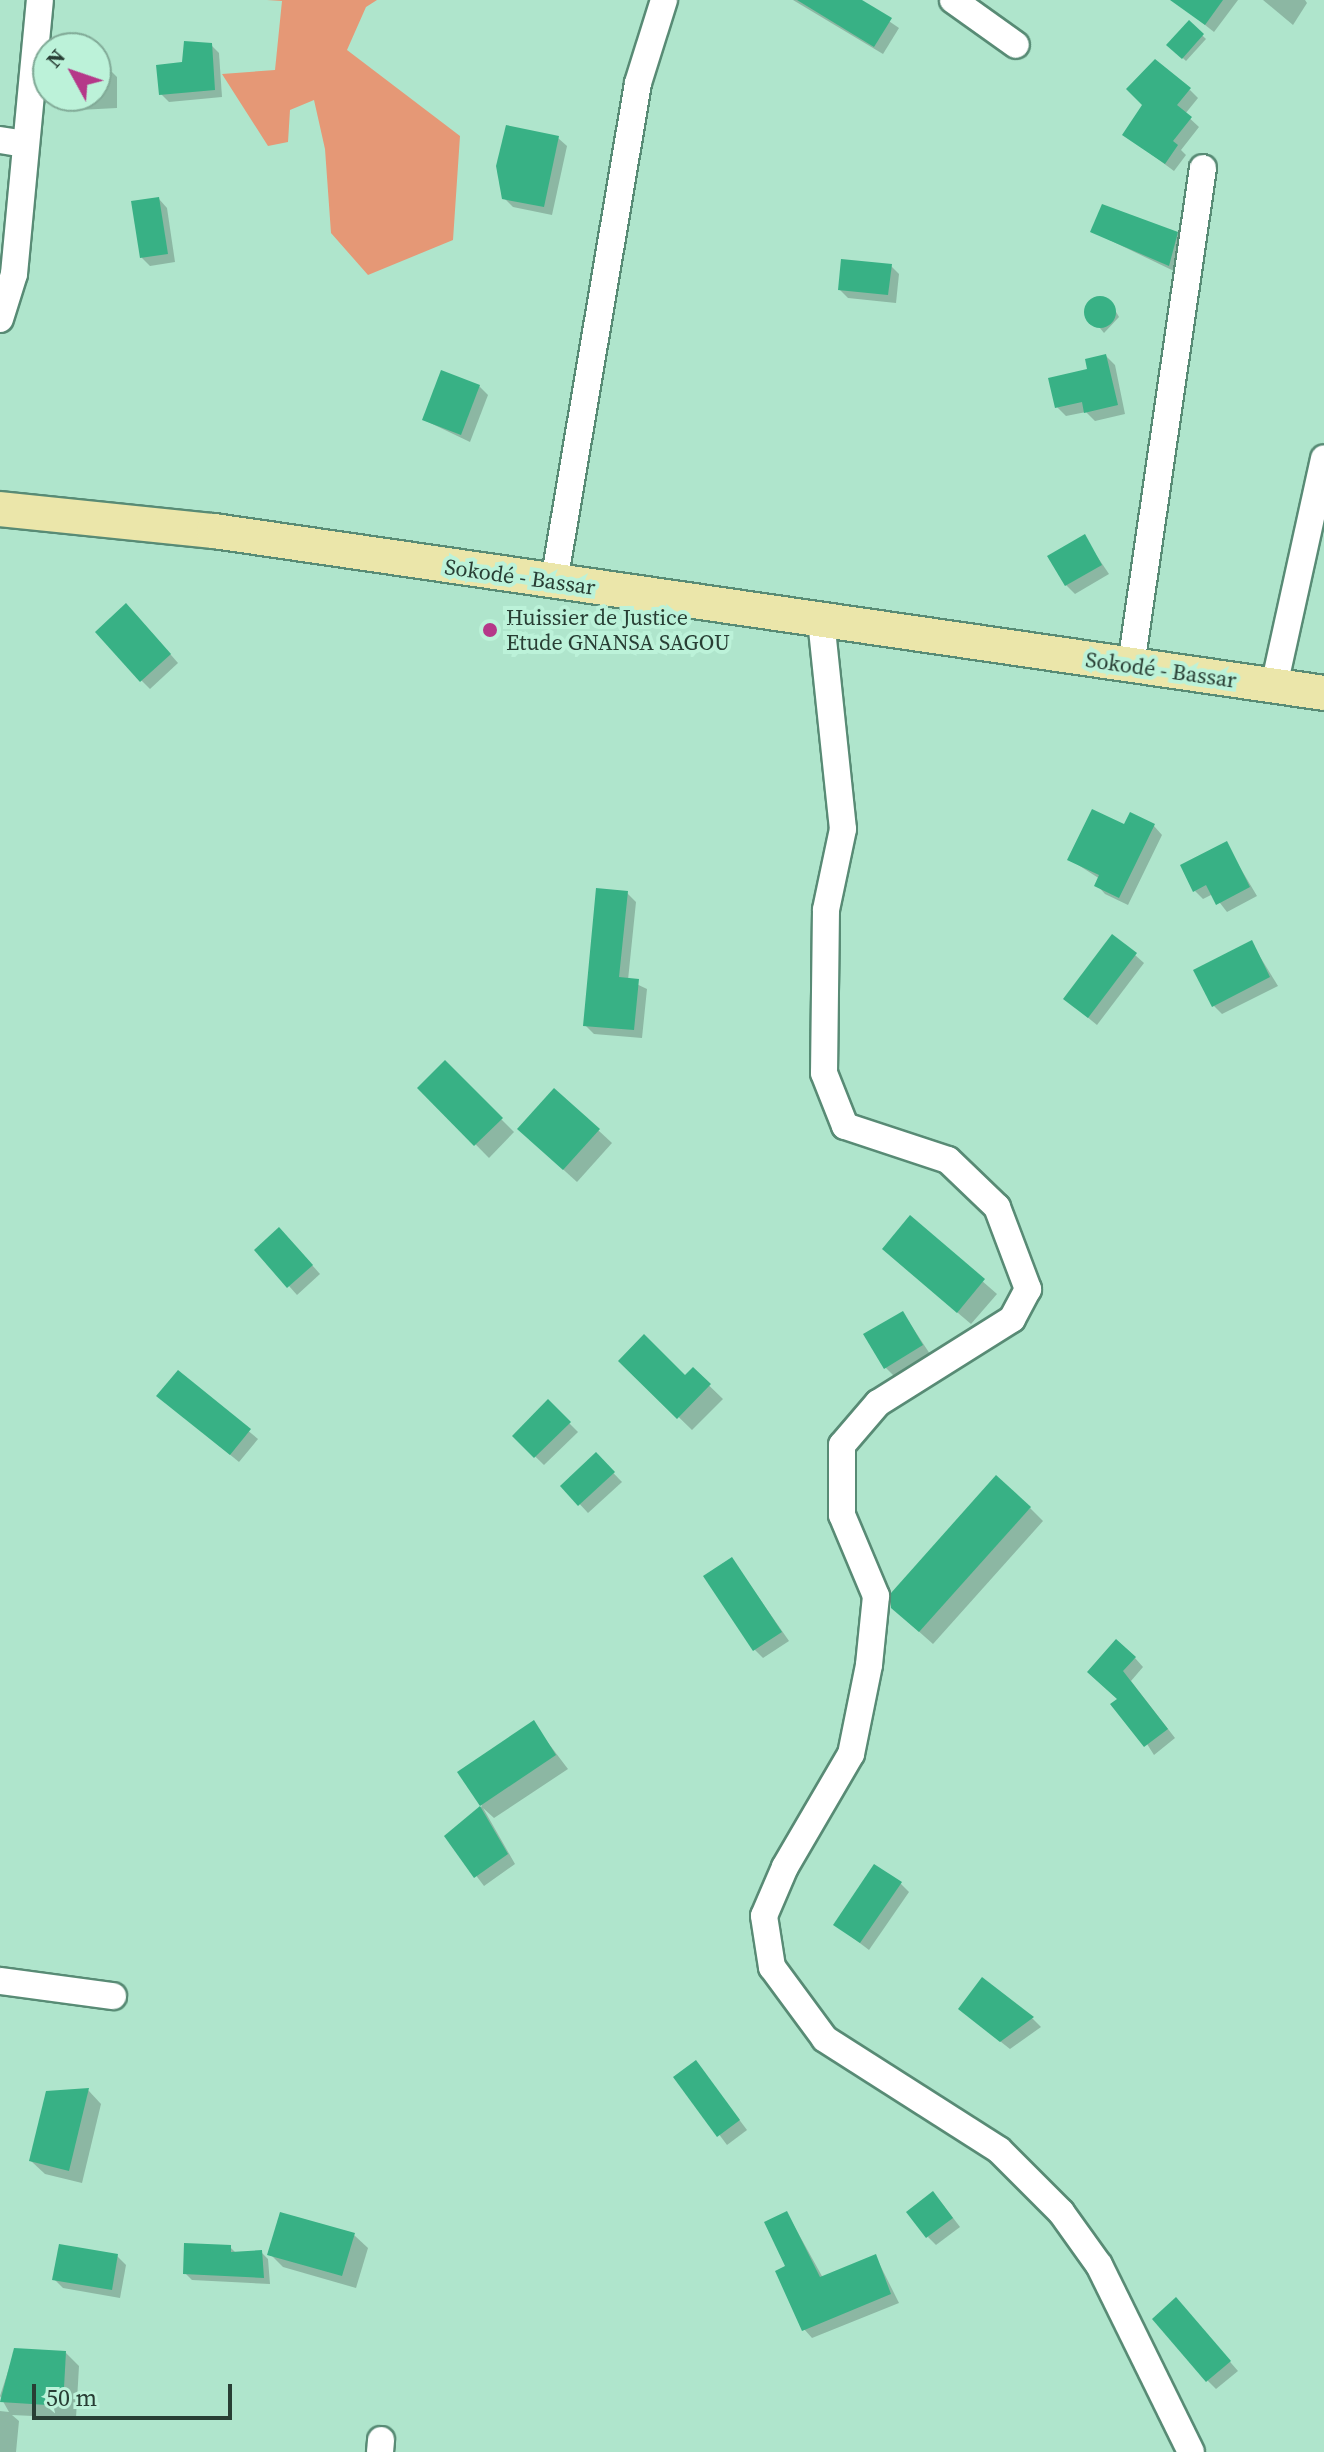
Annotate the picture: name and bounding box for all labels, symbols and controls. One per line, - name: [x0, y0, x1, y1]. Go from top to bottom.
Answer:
- north arrow: [32, 32, 112, 112]
- text: N: [39, 42, 72, 74]
- street label: Sokodé - Bassar: [443, 553, 597, 601]
- place label: Huissier de Justice Etude GNANSA SAGOU: [506, 604, 730, 656]
- marker: Huissier de Justice Etude GNANSA SAGOU: [481, 621, 499, 639]
- street label: Sokodé - Bassar: [1084, 646, 1238, 694]
- scale bar: [36, 2368, 236, 2418]
- text: 50 m: [46, 2381, 97, 2414]

